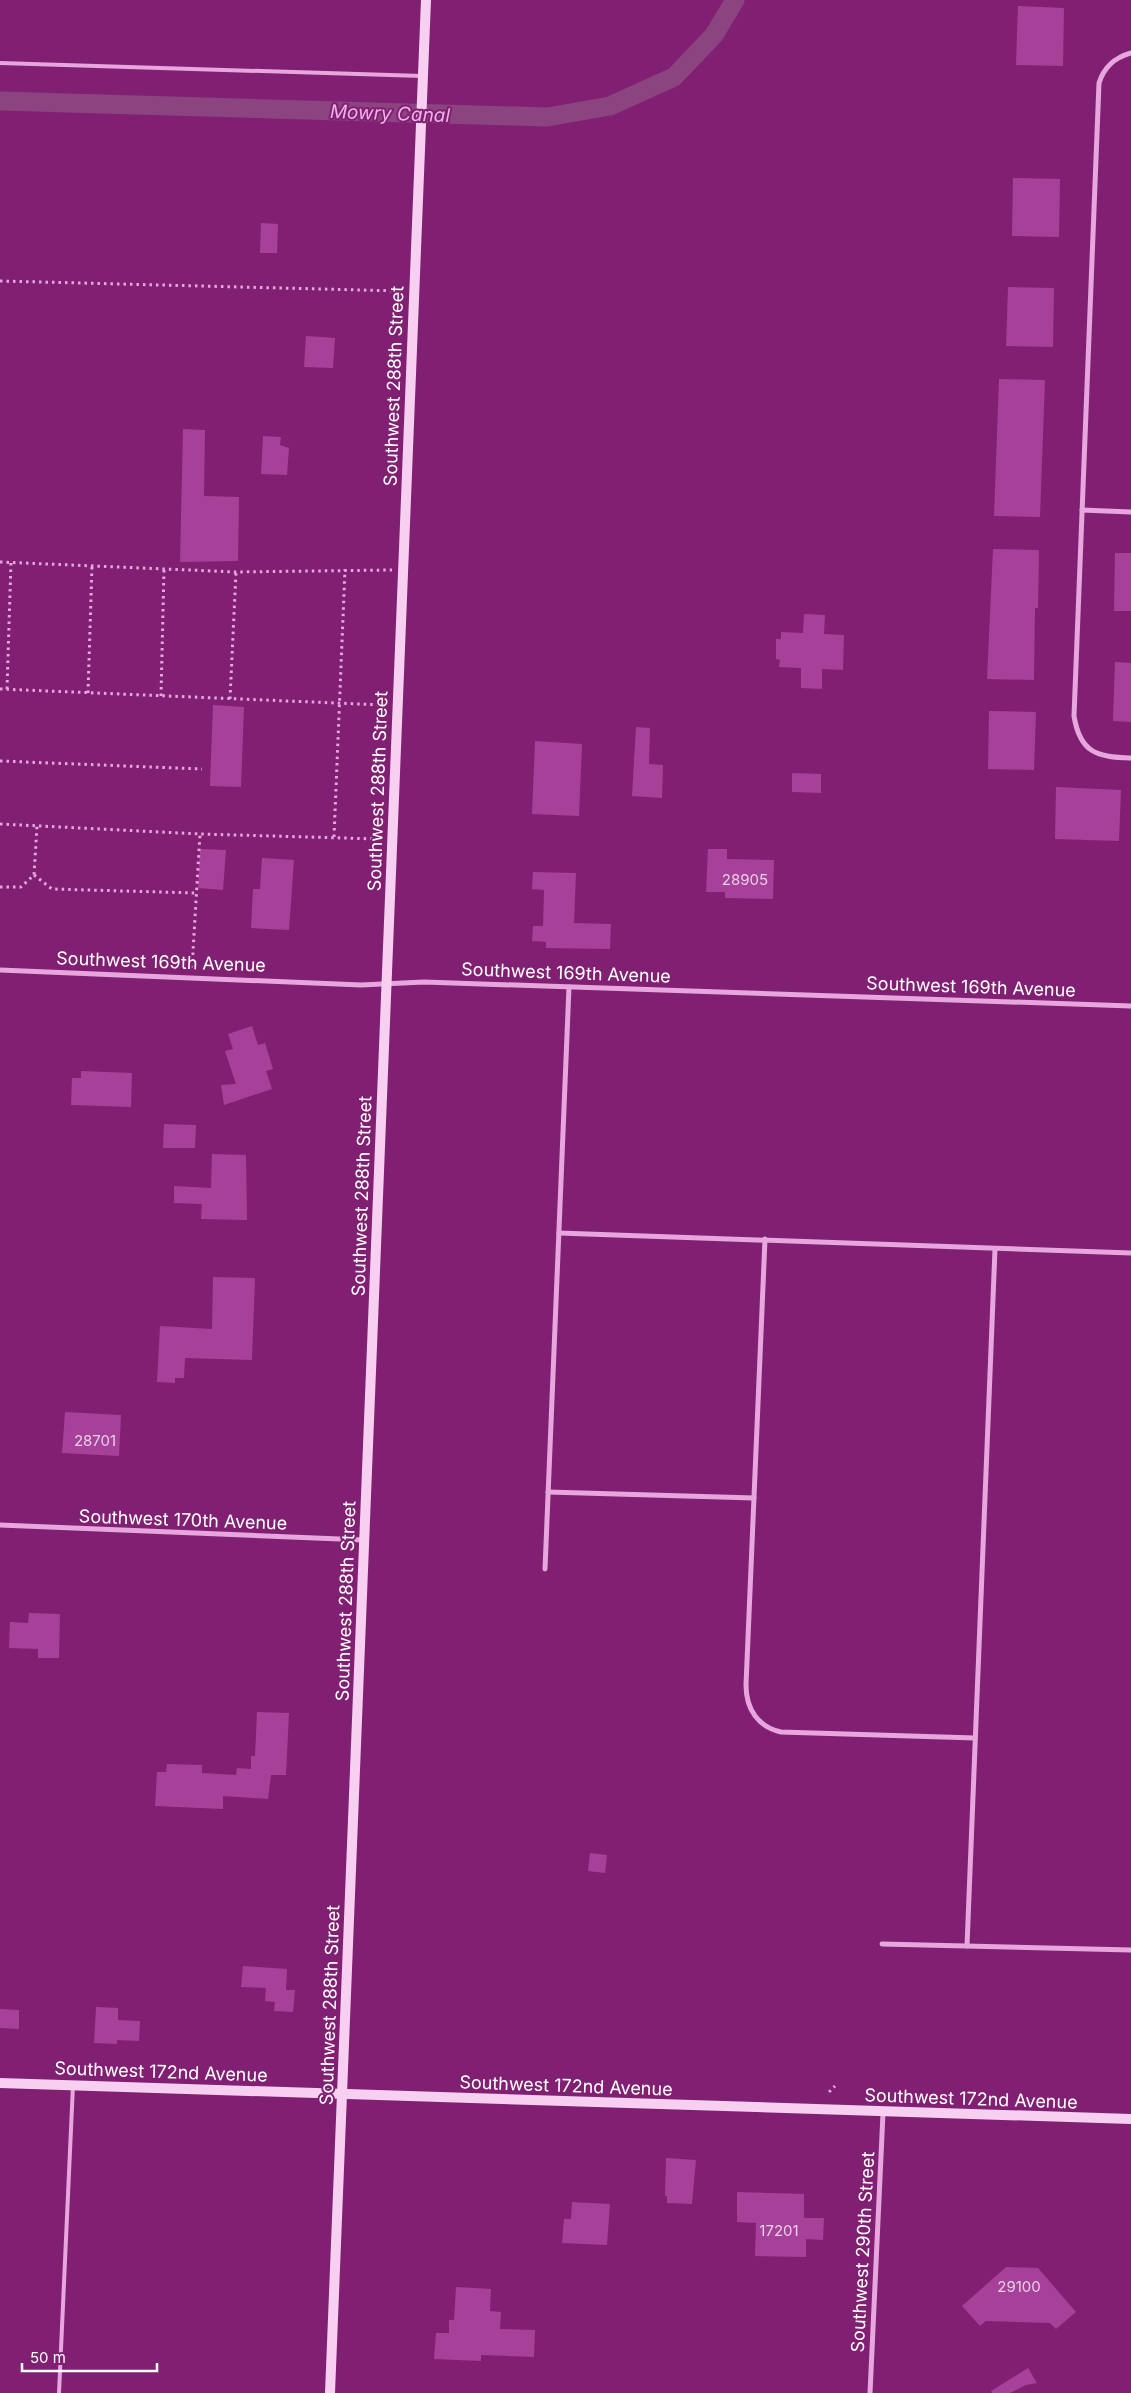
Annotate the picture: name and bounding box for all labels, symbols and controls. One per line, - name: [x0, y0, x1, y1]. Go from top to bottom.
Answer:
- water label: Mowry Canal: [329, 100, 451, 127]
- street label: Southwest 288th Street: [380, 285, 407, 487]
- street label: Southwest 288th Street: [364, 690, 391, 892]
- house number: 28905: [722, 870, 768, 889]
- street label: Southwest 169th Avenue: [56, 947, 266, 976]
- street label: Southwest 169th Avenue: [461, 958, 671, 987]
- street label: Southwest 169th Avenue: [866, 972, 1076, 1001]
- street label: Southwest 288th Street: [348, 1095, 375, 1297]
- house number: 28701: [74, 1431, 116, 1450]
- street label: Southwest 288th Street: [332, 1500, 359, 1702]
- street label: Southwest 170th Avenue: [78, 1505, 288, 1534]
- street label: Southwest 288th Street: [316, 1904, 343, 2106]
- street label: Southwest 172nd Avenue: [54, 2057, 268, 2086]
- street label: Southwest 172nd Avenue: [459, 2071, 673, 2100]
- street label: Southwest 172nd Avenue: [864, 2084, 1078, 2113]
- street label: Southwest 290th Street: [847, 2151, 878, 2353]
- house number: 17201: [759, 2221, 799, 2240]
- house number: 29100: [997, 2277, 1041, 2296]
- scale bar: [22, 2340, 158, 2372]
- text: 50 m: [30, 2348, 66, 2367]

